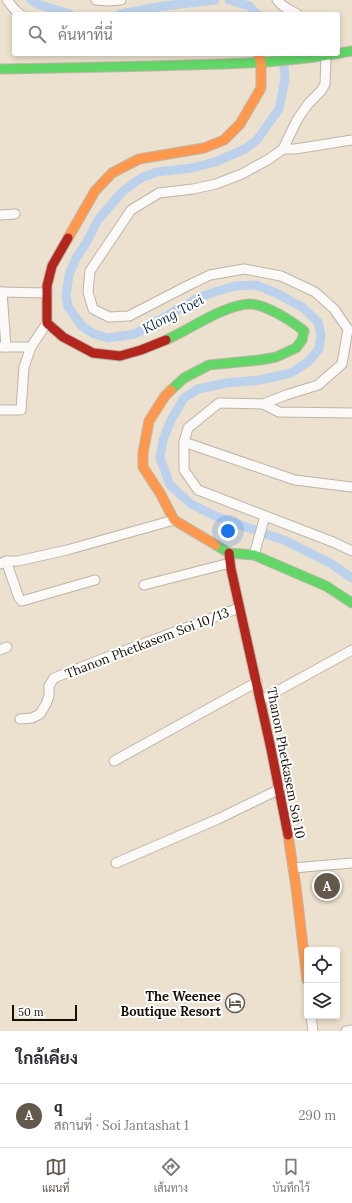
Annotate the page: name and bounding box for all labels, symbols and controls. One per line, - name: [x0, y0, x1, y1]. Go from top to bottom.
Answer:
- search box: [12, 12, 340, 56]
- icon: search: [26, 23, 48, 45]
- text: ค้นหาที่นี่: [58, 25, 113, 44]
- water label: Klong Toei: [139, 290, 207, 338]
- your location: [218, 521, 238, 541]
- street label: Thanon Phetkasem Soi 10/13: [63, 604, 231, 682]
- street label: Thanon Phetkasem Soi 10: [263, 686, 309, 840]
- pin: A: [314, 871, 340, 901]
- map controls: [304, 947, 340, 1019]
- button: locate: [304, 947, 340, 983]
- button: layers: [304, 983, 340, 1019]
- place label: The Weenee Boutique Resort: [121, 988, 222, 1020]
- hotel icon: The Weenee Boutique Resort: [224, 992, 246, 1014]
- scale bar: [12, 1003, 77, 1022]
- text: 50 m: [18, 1005, 44, 1019]
- text: ใกล้เคียง: [16, 1047, 78, 1069]
- text: q: [54, 1097, 63, 1116]
- text: A: [25, 1107, 33, 1124]
- text: 290 m: [298, 1107, 336, 1124]
- text: สถานที่ · Soi Jantashat 1: [54, 1117, 189, 1134]
- tab: แผนที่: [42, 1156, 70, 1195]
- tab: เส้นทาง: [154, 1156, 188, 1195]
- tab: บันทึกไว้: [272, 1156, 310, 1195]

